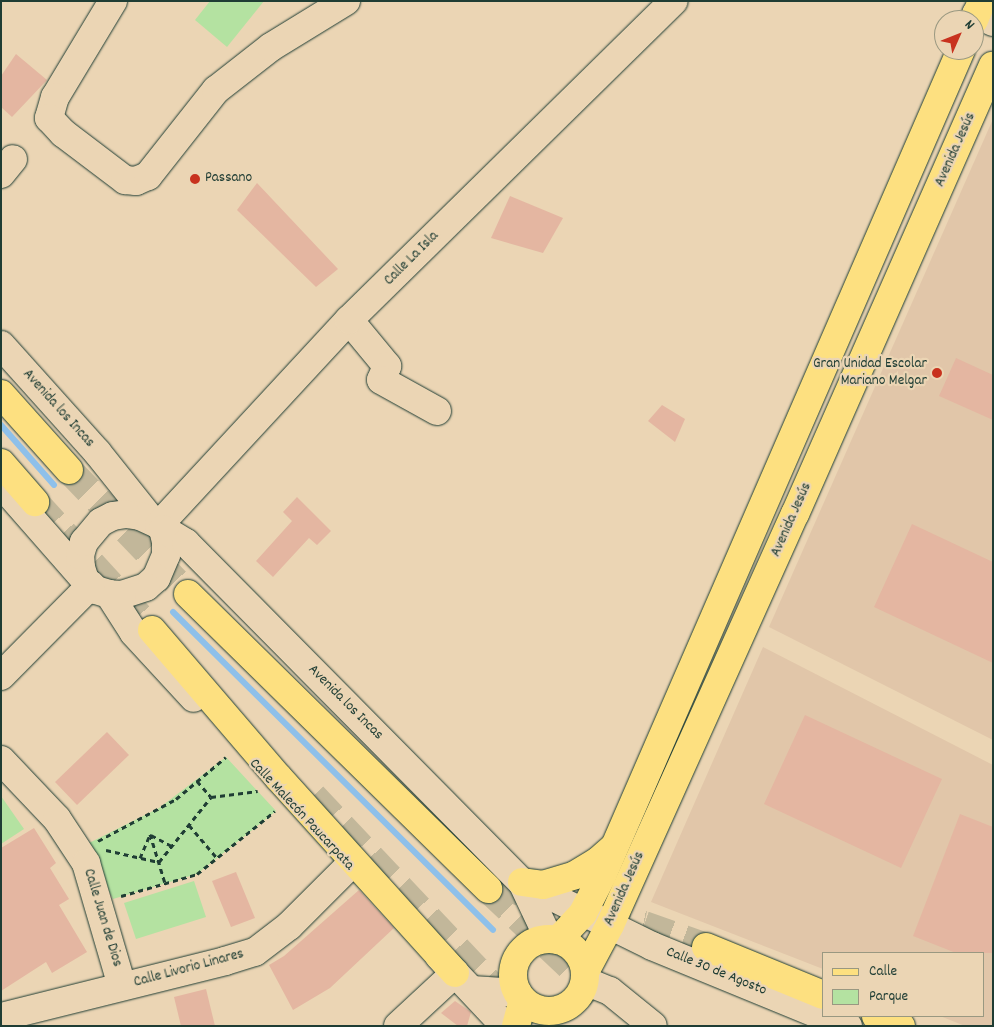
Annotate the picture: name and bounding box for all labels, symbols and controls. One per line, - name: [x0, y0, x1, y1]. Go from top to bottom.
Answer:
- north arrow: [934, 10, 984, 60]
- text: N: [959, 16, 979, 35]
- street label: Avenida Jesús: [932, 110, 980, 190]
- place label: Passano: [205, 170, 252, 188]
- marker: Passano: [189, 173, 201, 185]
- street label: Calle La Isla: [381, 228, 443, 290]
- place label: Gran Unidad Escolar Mariano Melgar: [813, 355, 927, 390]
- street label: Avenida los Incas: [18, 366, 98, 452]
- marker: Gran Unidad Escolar Mariano Melgar: [931, 367, 943, 379]
- street label: Avenida Jesús: [768, 480, 816, 560]
- street label: Avenida los Incas: [304, 662, 386, 744]
- street label: Calle Malecón Paucarpata: [245, 755, 357, 875]
- street label: Avenida Jesús: [601, 849, 649, 929]
- street label: Calle Juan de Dios: [79, 867, 125, 969]
- street label: Calle 30 de Agosto: [663, 944, 769, 1000]
- street label: Calle Livorio Linares: [132, 946, 246, 992]
- legend: [822, 952, 984, 1017]
- text: Calle: [869, 961, 897, 983]
- text: Parque: [869, 986, 908, 1008]

